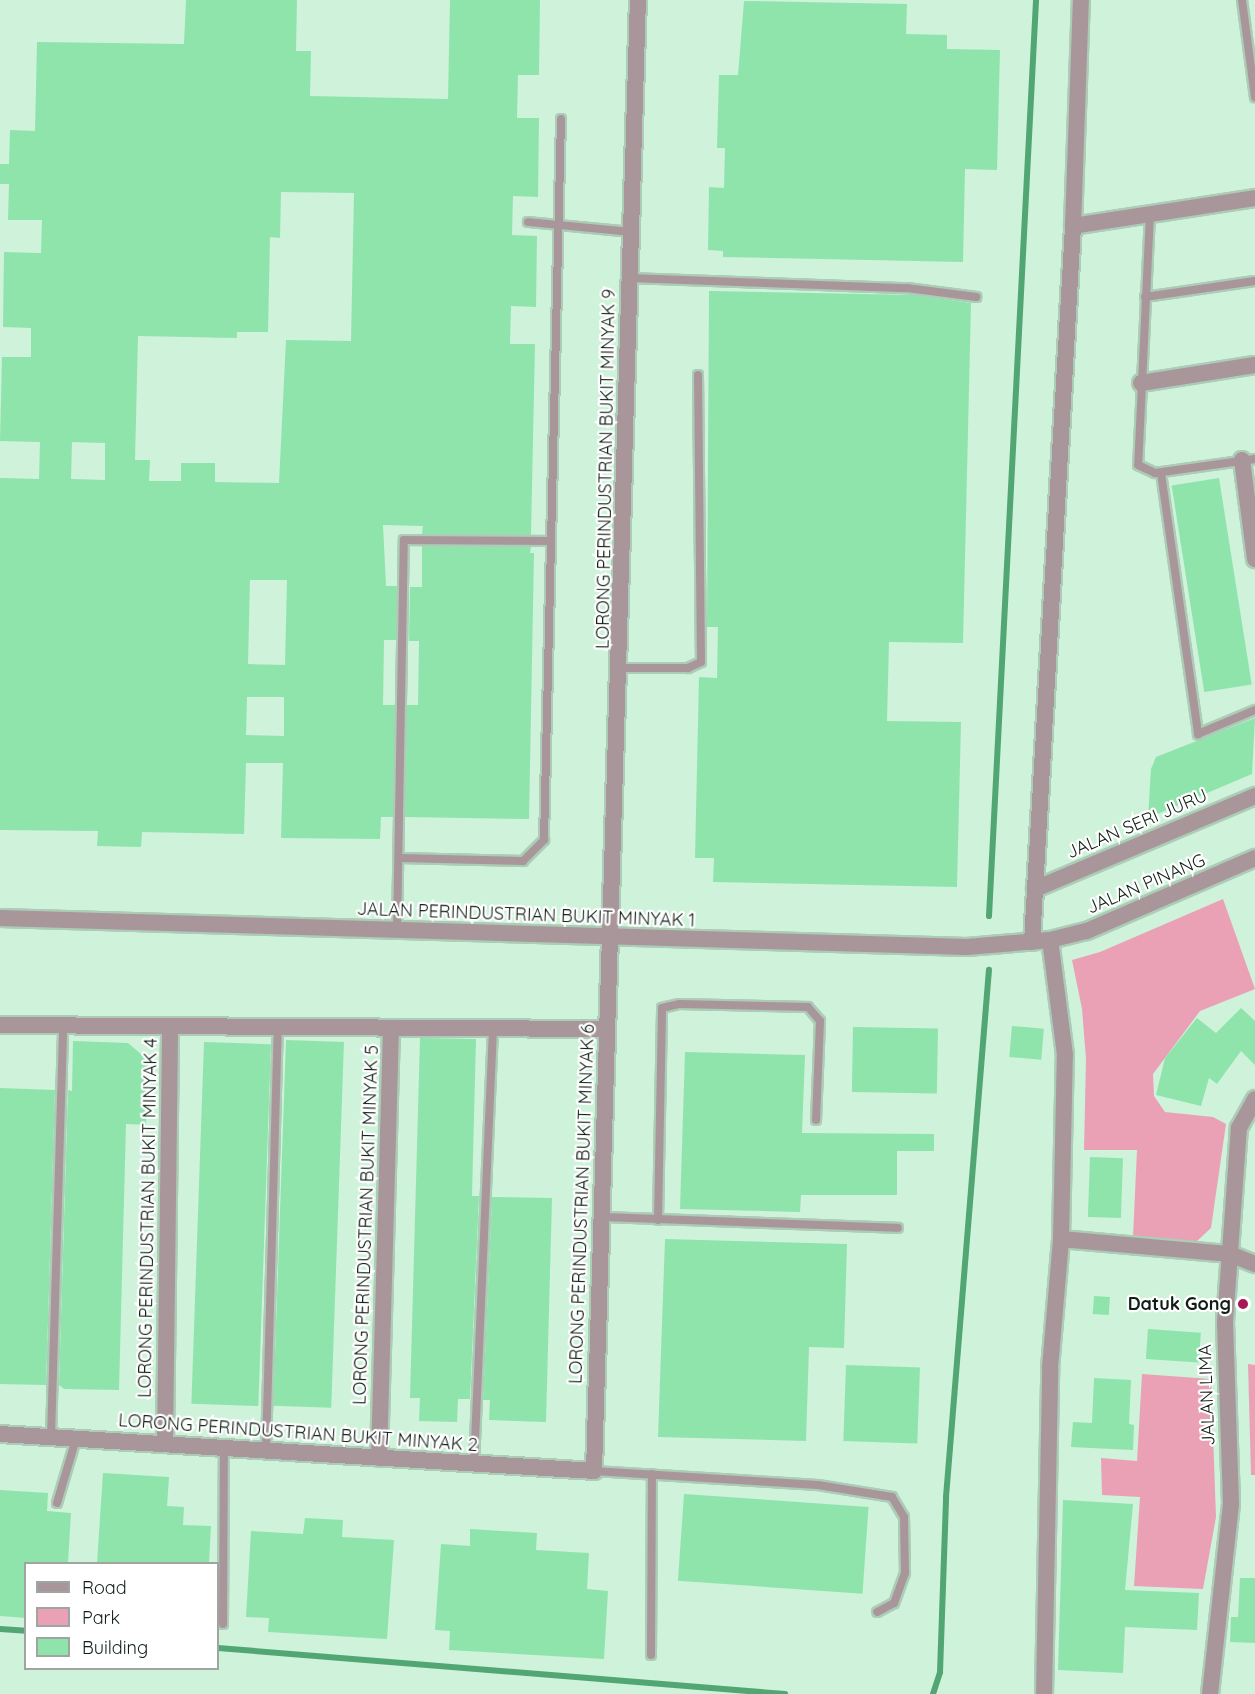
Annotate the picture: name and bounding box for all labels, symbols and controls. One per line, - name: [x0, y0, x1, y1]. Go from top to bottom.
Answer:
- street label: LORONG PERINDUSTRIAN BUKIT MINYAK 9: [592, 289, 620, 649]
- street label: JALAN SERI JURU: [1063, 785, 1211, 863]
- street label: JALAN PINANG: [1084, 849, 1208, 919]
- street label: JALAN PERINDUSTRIAN BUKIT MINYAK 1: [356, 898, 696, 932]
- street label: LORONG PERINDUSTRIAN BUKIT MINYAK 6: [565, 1024, 599, 1384]
- street label: LORONG PERINDUSTRIAN BUKIT MINYAK 4: [134, 1038, 162, 1398]
- street label: LORONG PERINDUSTRIAN BUKIT MINYAK 5: [349, 1045, 383, 1405]
- place label: Datuk Gong: [1128, 1293, 1231, 1315]
- marker: Datuk Gong: [1236, 1297, 1250, 1311]
- street label: JALAN LIMA: [1194, 1344, 1220, 1446]
- street label: LORONG PERINDUSTRIAN BUKIT MINYAK 2: [118, 1410, 478, 1456]
- legend: [24, 1562, 219, 1670]
- text: Road: [82, 1576, 127, 1599]
- text: Park: [82, 1606, 120, 1629]
- text: Building: [82, 1636, 148, 1659]

